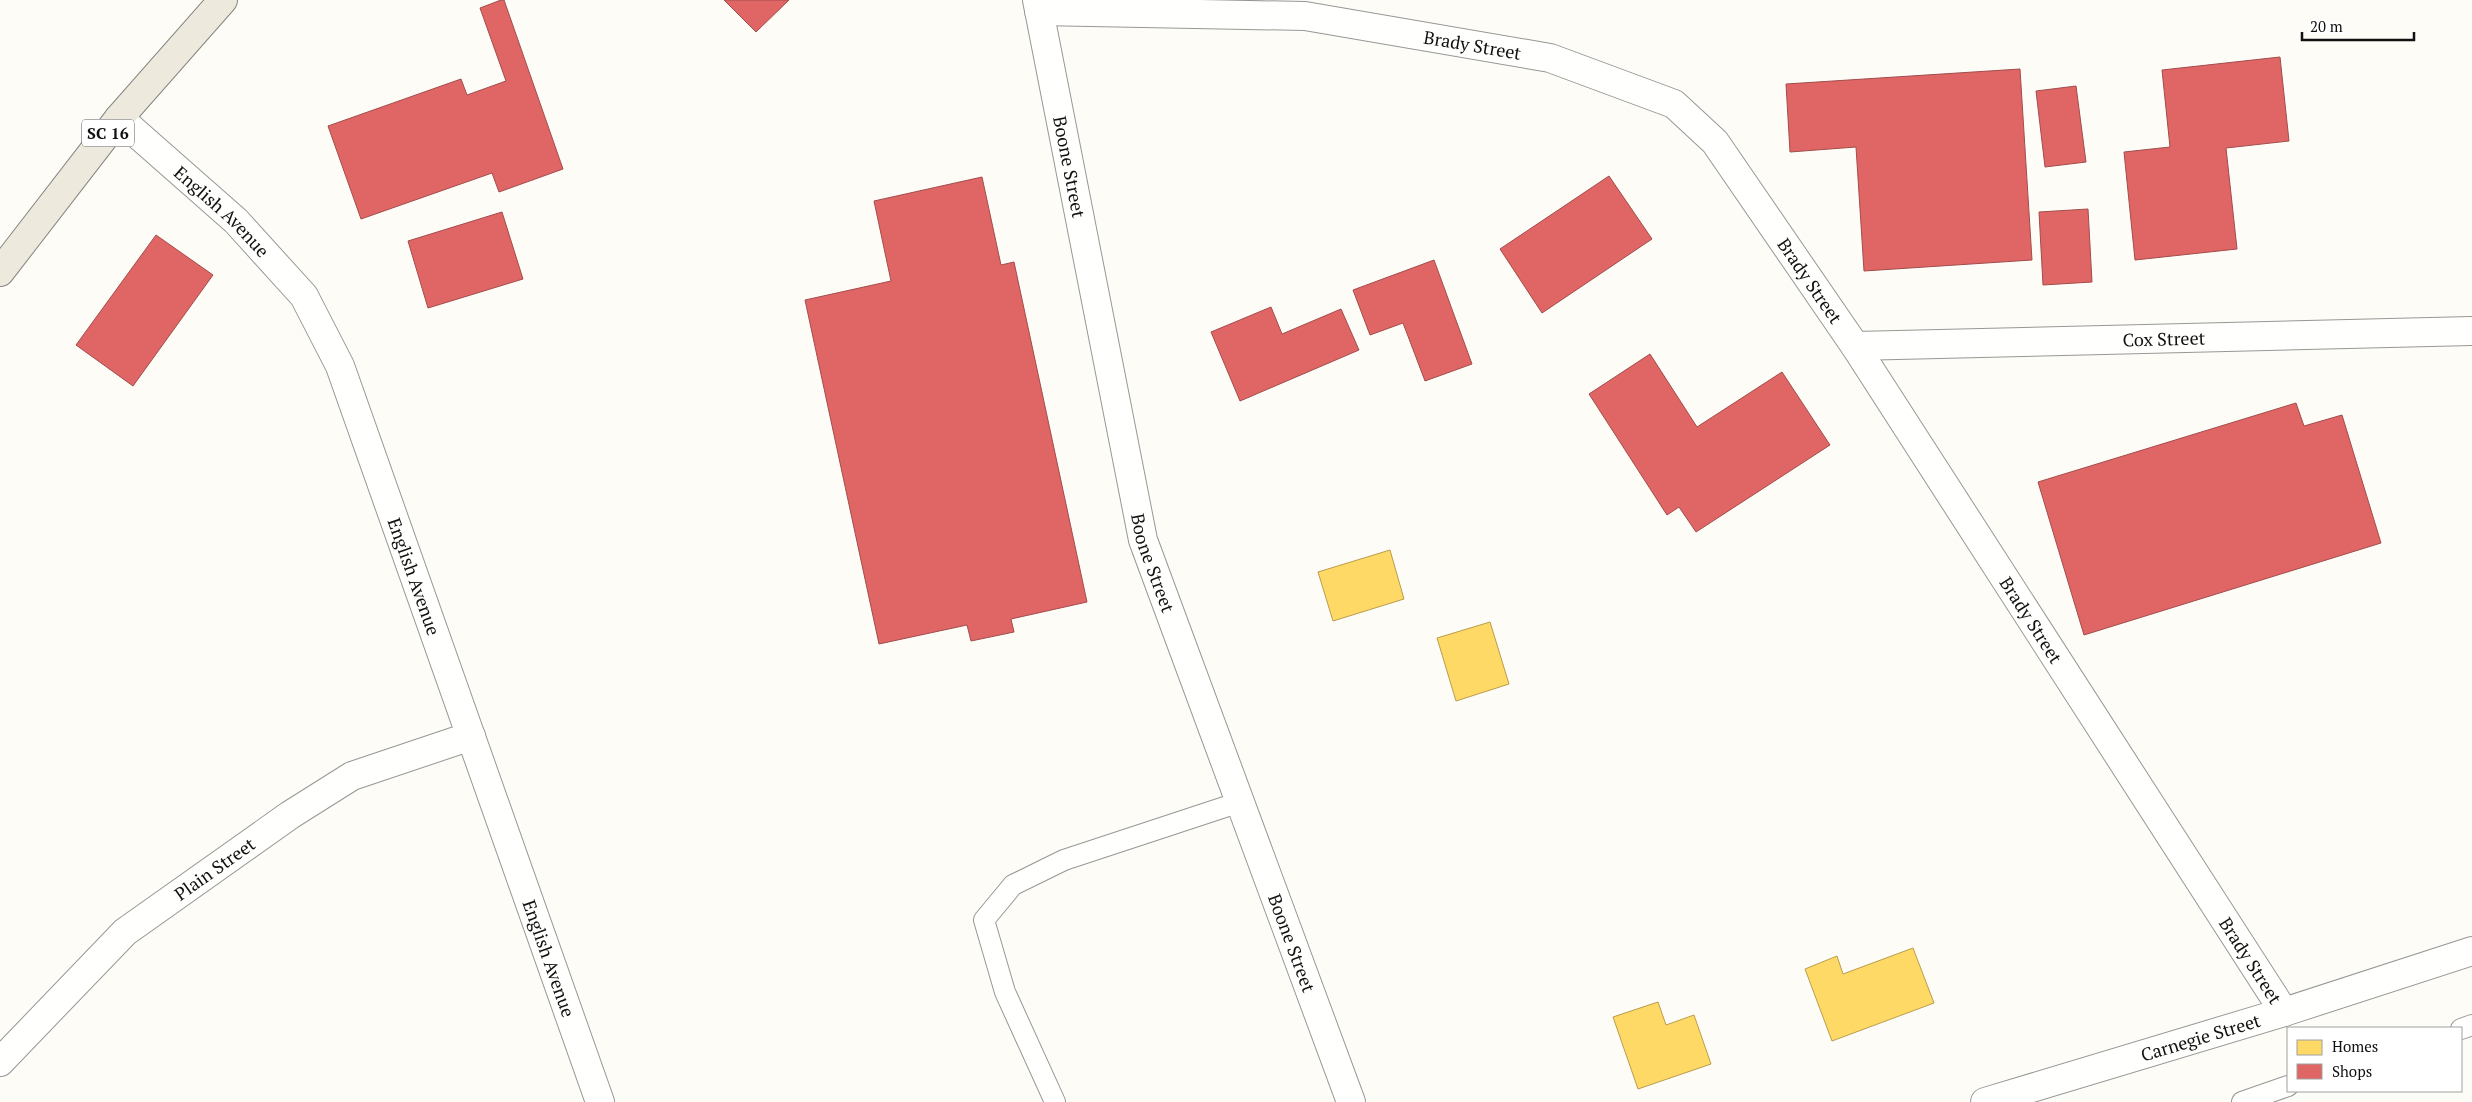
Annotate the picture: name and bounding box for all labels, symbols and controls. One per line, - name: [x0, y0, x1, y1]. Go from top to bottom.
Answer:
- scale bar: [2302, 10, 2414, 42]
- text: 20 m: [2310, 16, 2343, 36]
- street label: Brady Street: [1422, 25, 1523, 65]
- street label: Boone Street: [1048, 114, 1092, 220]
- road number: SC 16: [82, 120, 134, 146]
- street label: English Avenue: [169, 160, 275, 262]
- street label: Brady Street: [1772, 233, 1848, 328]
- street label: Cox Street: [2122, 325, 2206, 351]
- street label: Boone Street: [1126, 511, 1181, 616]
- street label: English Avenue: [383, 514, 446, 638]
- street label: Brady Street: [1995, 572, 2068, 668]
- street label: Plain Street: [169, 831, 260, 905]
- street label: Boone Street: [1263, 890, 1321, 996]
- street label: English Avenue: [517, 896, 581, 1020]
- street label: Brady Street: [2214, 912, 2288, 1009]
- street label: Carnegie Street: [2138, 1008, 2263, 1066]
- legend: [2287, 1027, 2462, 1092]
- text: Homes: [2332, 1036, 2378, 1056]
- text: Shops: [2332, 1061, 2372, 1081]

